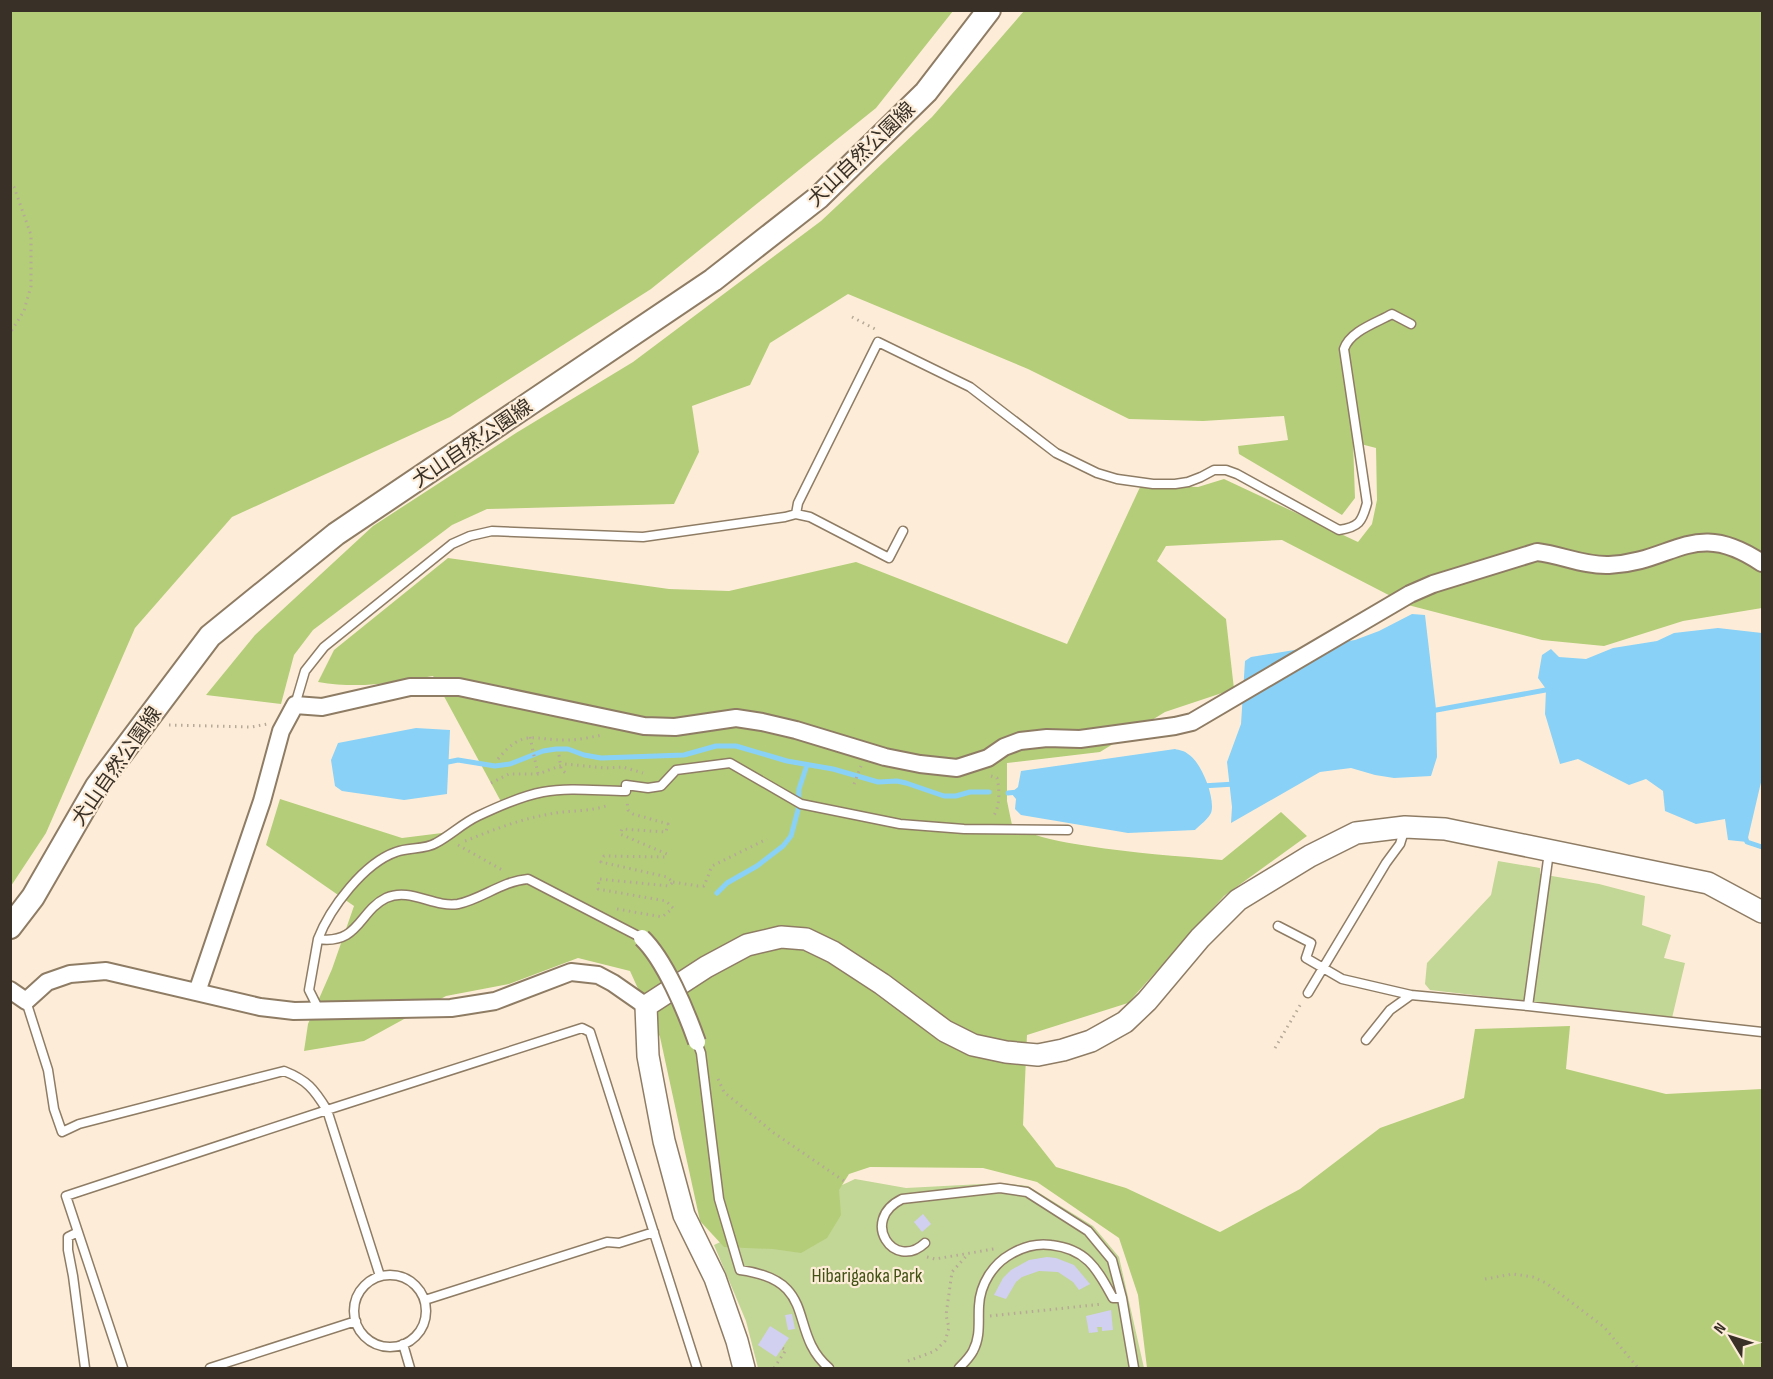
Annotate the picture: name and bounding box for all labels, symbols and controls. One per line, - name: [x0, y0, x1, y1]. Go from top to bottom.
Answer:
- street label: 犬山自然公園線: [803, 97, 920, 212]
- street label: 犬山自然公園線: [408, 395, 537, 493]
- street label: 犬山自然公園線: [67, 702, 167, 831]
- park label: Hibarigaoka Park: [812, 1264, 923, 1288]
- north arrow: [1701, 1307, 1761, 1367]
- text: N: [1710, 1319, 1730, 1338]

